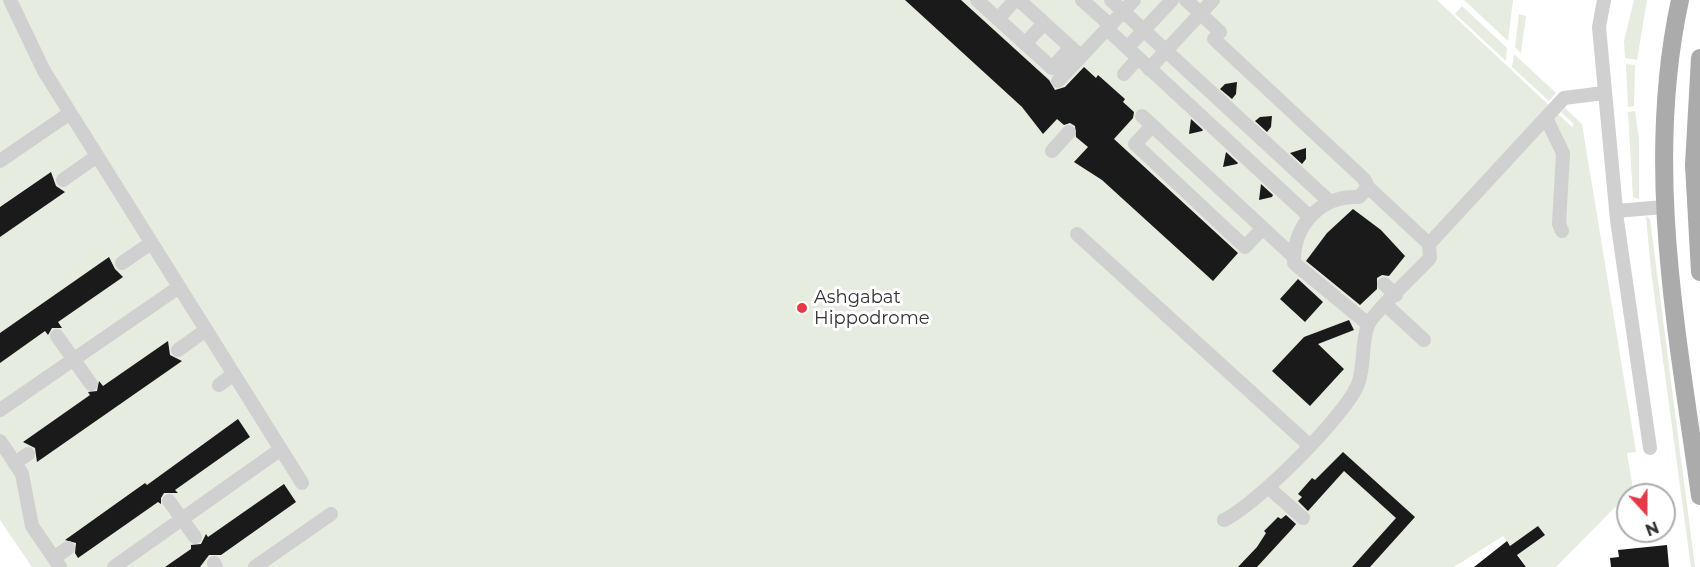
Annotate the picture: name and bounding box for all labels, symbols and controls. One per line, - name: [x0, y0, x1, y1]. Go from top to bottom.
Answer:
- place label: Ashgabat Hippodrome: [814, 287, 930, 330]
- marker: Ashgabat Hippodrome: [795, 301, 809, 315]
- north arrow: [1616, 483, 1676, 543]
- text: N: [1642, 517, 1661, 540]

